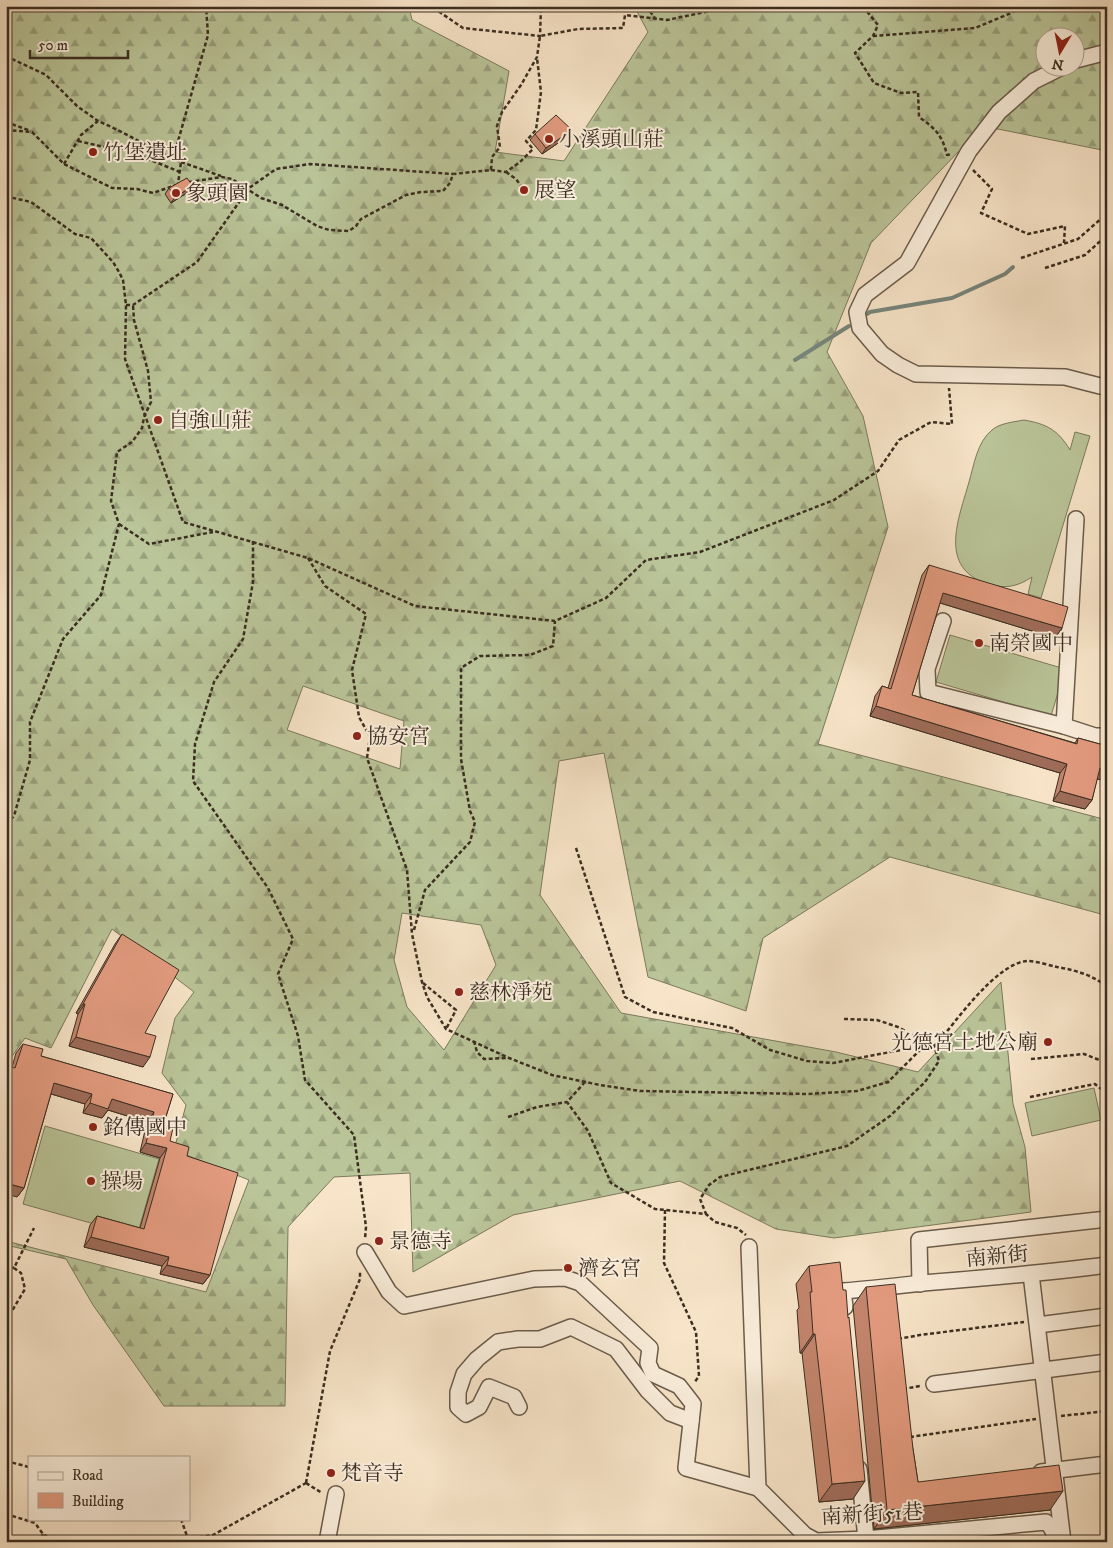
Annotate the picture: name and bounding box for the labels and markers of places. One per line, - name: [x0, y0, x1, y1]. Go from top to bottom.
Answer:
- place label: 小溪頭山莊: [559, 127, 664, 153]
- marker: 小溪頭山莊: [543, 133, 555, 145]
- place label: 竹堡遺址: [103, 140, 187, 166]
- marker: 竹堡遺址: [87, 146, 99, 158]
- place label: 展望: [534, 178, 576, 204]
- place label: 象頭園: [186, 181, 249, 207]
- marker: 展望: [518, 184, 530, 196]
- marker: 象頭園: [170, 187, 182, 199]
- place label: 自強山莊: [168, 408, 252, 434]
- marker: 自強山莊: [152, 414, 164, 426]
- place label: 南榮國中: [989, 631, 1073, 657]
- marker: 南榮國中: [973, 637, 985, 649]
- place label: 協安宮: [367, 724, 430, 750]
- marker: 協安宮: [351, 730, 363, 742]
- place label: 慈林淨苑: [469, 980, 553, 1006]
- marker: 慈林淨苑: [453, 986, 465, 998]
- place label: 光德宮土地公廟: [891, 1030, 1038, 1056]
- marker: 光德宮土地公廟: [1042, 1036, 1054, 1048]
- place label: 銘傳國中: [103, 1115, 187, 1141]
- marker: 銘傳國中: [87, 1121, 99, 1133]
- place label: 操場: [101, 1169, 143, 1195]
- marker: 操場: [85, 1175, 97, 1187]
- place label: 景德寺: [389, 1229, 452, 1255]
- marker: 景德寺: [373, 1235, 385, 1247]
- place label: 濟玄宮: [578, 1256, 641, 1282]
- marker: 濟玄宮: [562, 1262, 574, 1274]
- place label: 梵音寺: [341, 1461, 404, 1487]
- marker: 梵音寺: [325, 1467, 337, 1479]

